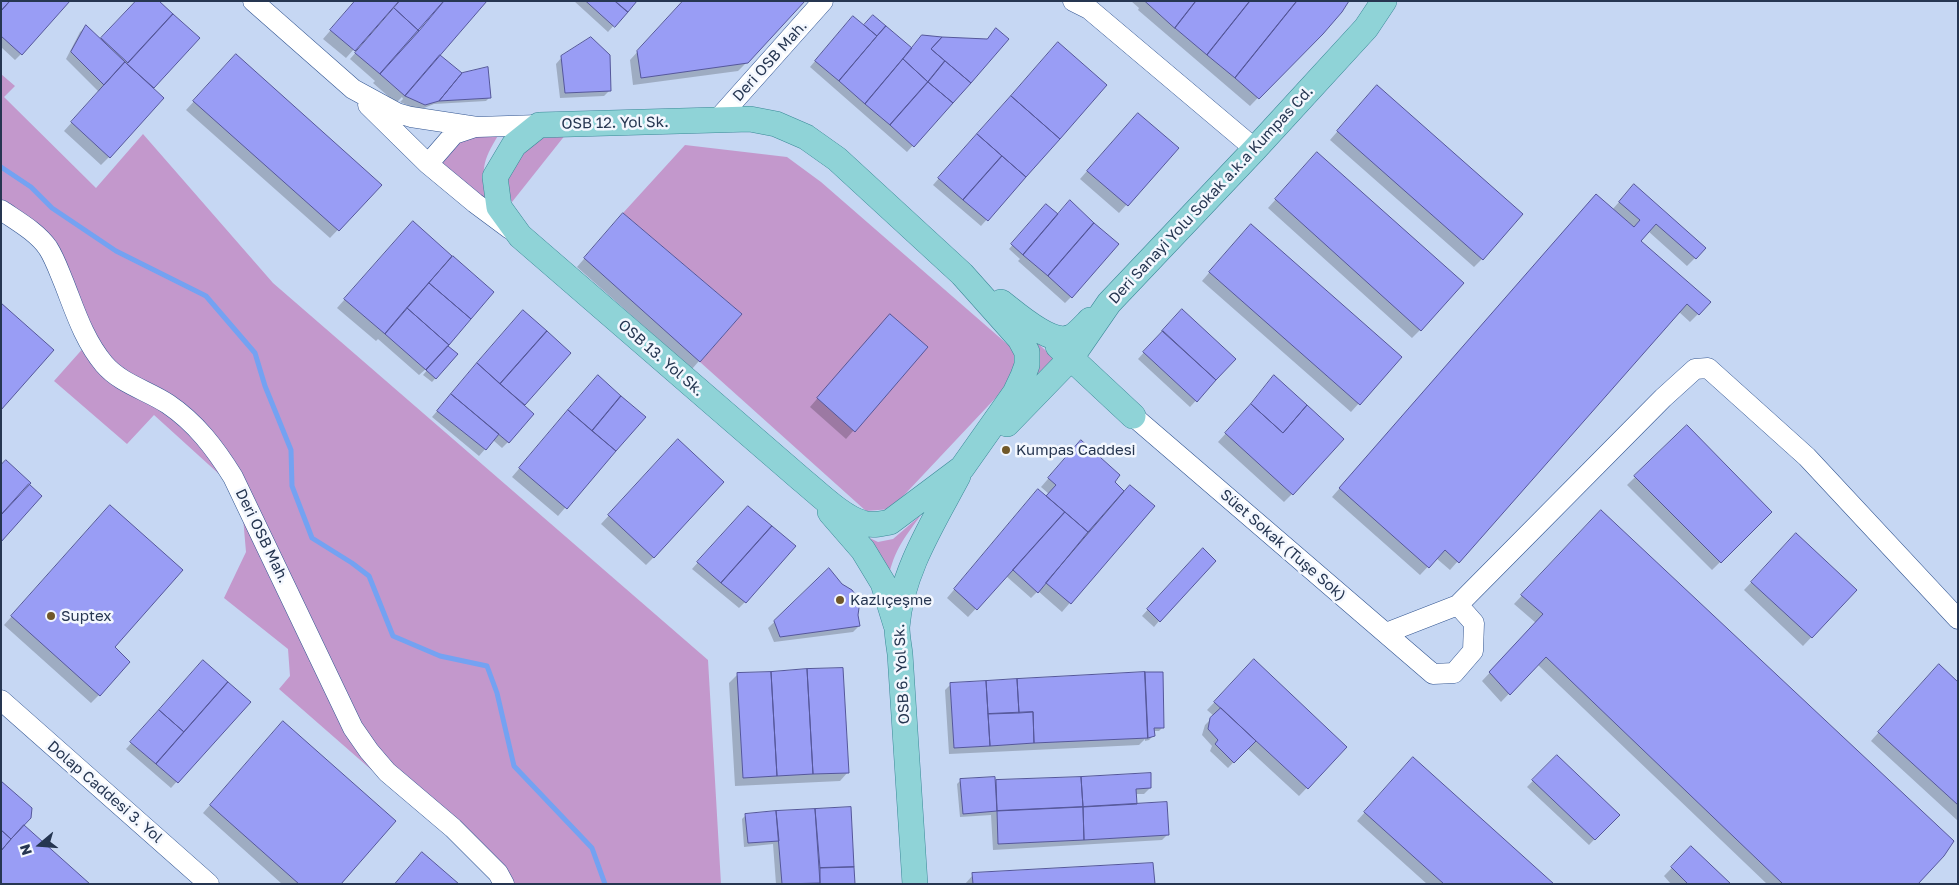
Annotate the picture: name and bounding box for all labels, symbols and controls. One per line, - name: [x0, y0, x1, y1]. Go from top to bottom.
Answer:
- street label: Deri OSB Mah.: [729, 17, 811, 105]
- street label: Deri Sanayi Yolu Sokak a.k.a Kumpas Cd.: [1105, 82, 1317, 308]
- street label: OSB 12. Yol Sk.: [561, 113, 669, 133]
- street label: OSB 13. Yol Sk.: [615, 316, 707, 400]
- place label: Kumpas Caddesi: [1016, 441, 1136, 459]
- marker: Kumpas Caddesi: [1000, 444, 1012, 456]
- street label: Deri OSB Mah.: [231, 486, 293, 586]
- street label: Süet Sokak (Tuşe Sok): [1216, 486, 1350, 604]
- place label: Kazlıçeşme: [850, 591, 932, 609]
- marker: Kazlıçeşme: [834, 594, 846, 606]
- place label: Suptex: [61, 607, 112, 625]
- marker: Suptex: [45, 610, 57, 622]
- street label: OSB 6. Yol Sk.: [890, 623, 914, 725]
- street label: Dolap Caddesi 3. Yol: [44, 737, 166, 847]
- north arrow: [15, 820, 65, 870]
- text: N: [16, 842, 35, 857]

